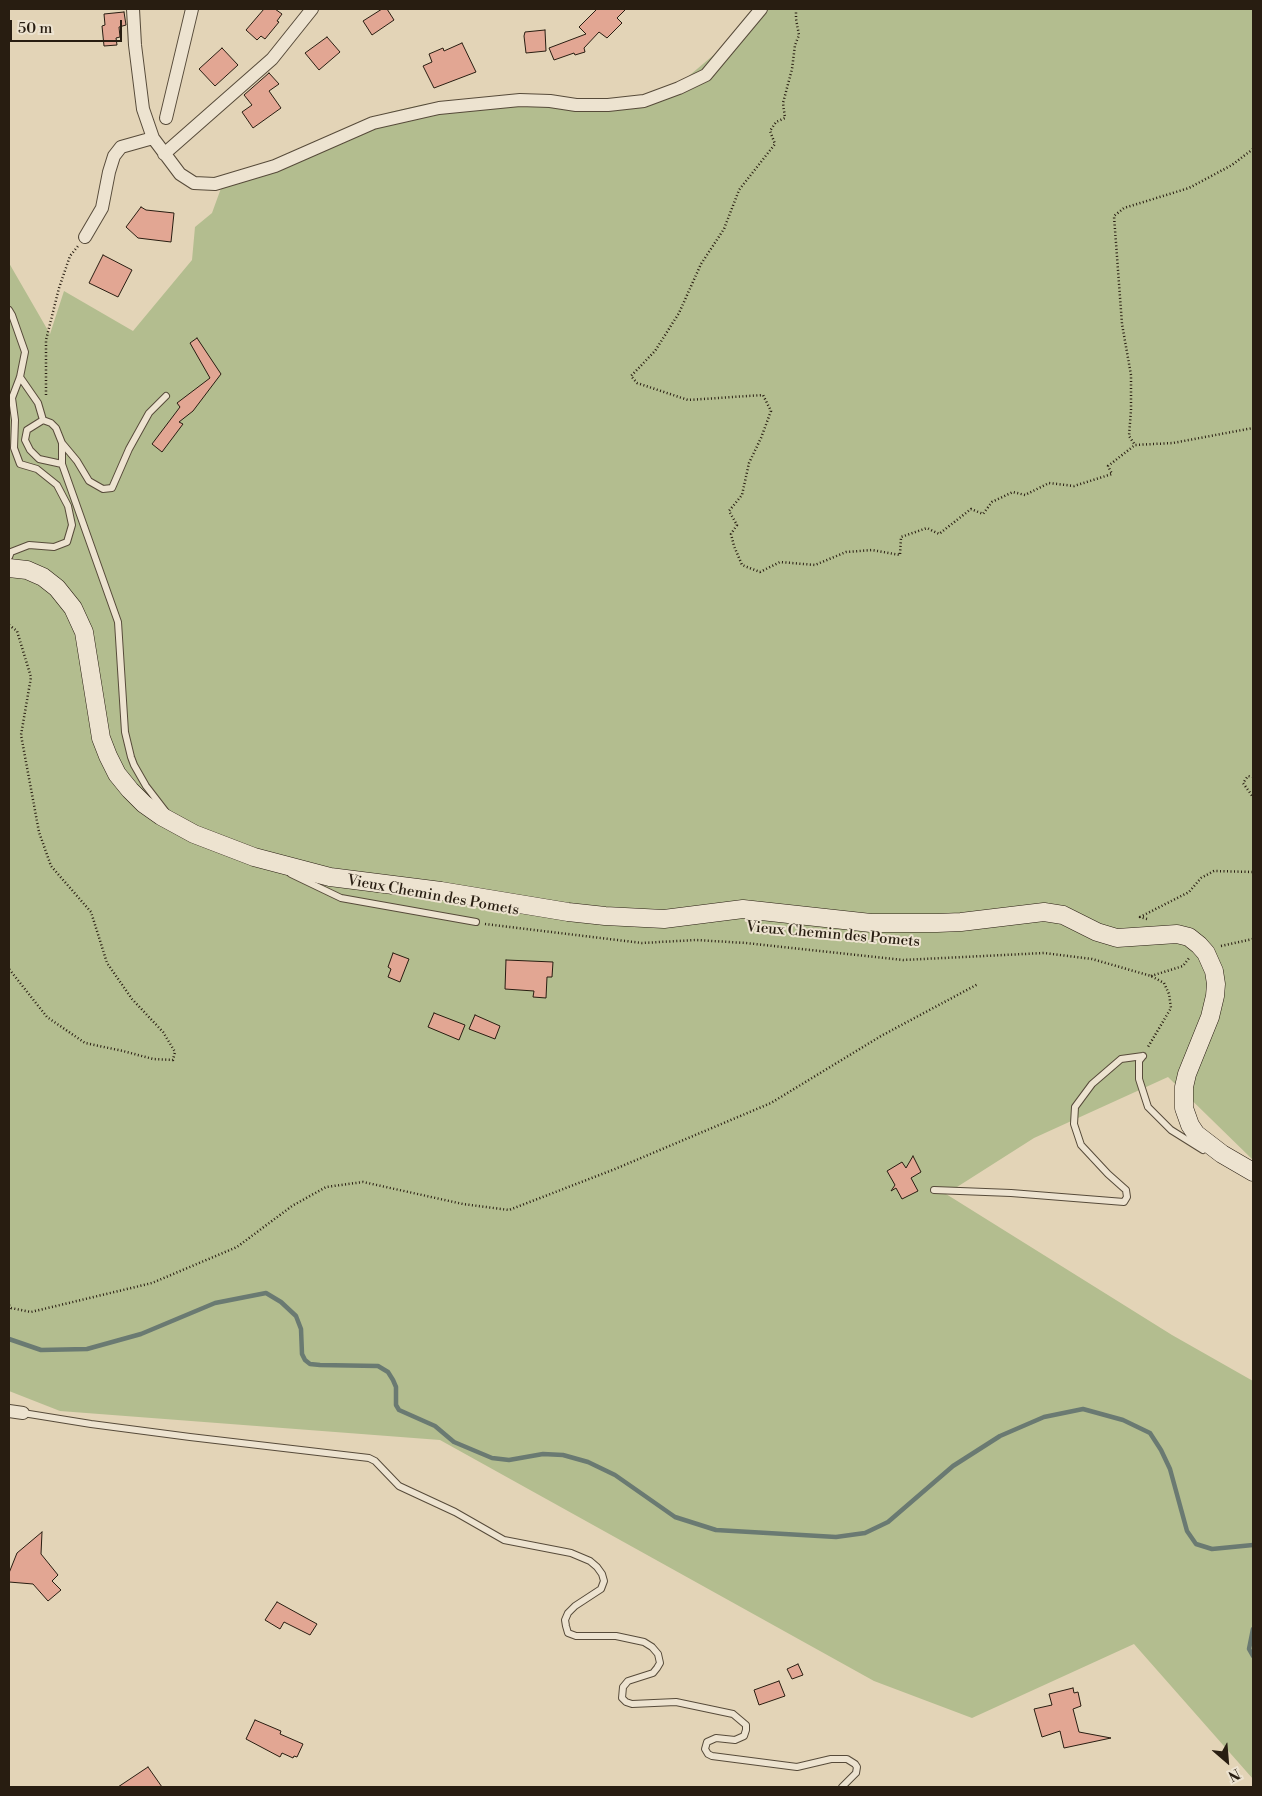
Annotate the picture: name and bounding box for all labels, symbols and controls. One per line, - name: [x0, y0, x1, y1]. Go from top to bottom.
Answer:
- scale bar: [12, 10, 125, 42]
- text: 50 m: [18, 19, 52, 38]
- street label: Vieux Chemin des Pomets: [345, 872, 521, 920]
- street label: Vieux Chemin des Pomets: [745, 918, 921, 952]
- north arrow: [1202, 1736, 1252, 1786]
- text: N: [1225, 1764, 1243, 1785]

